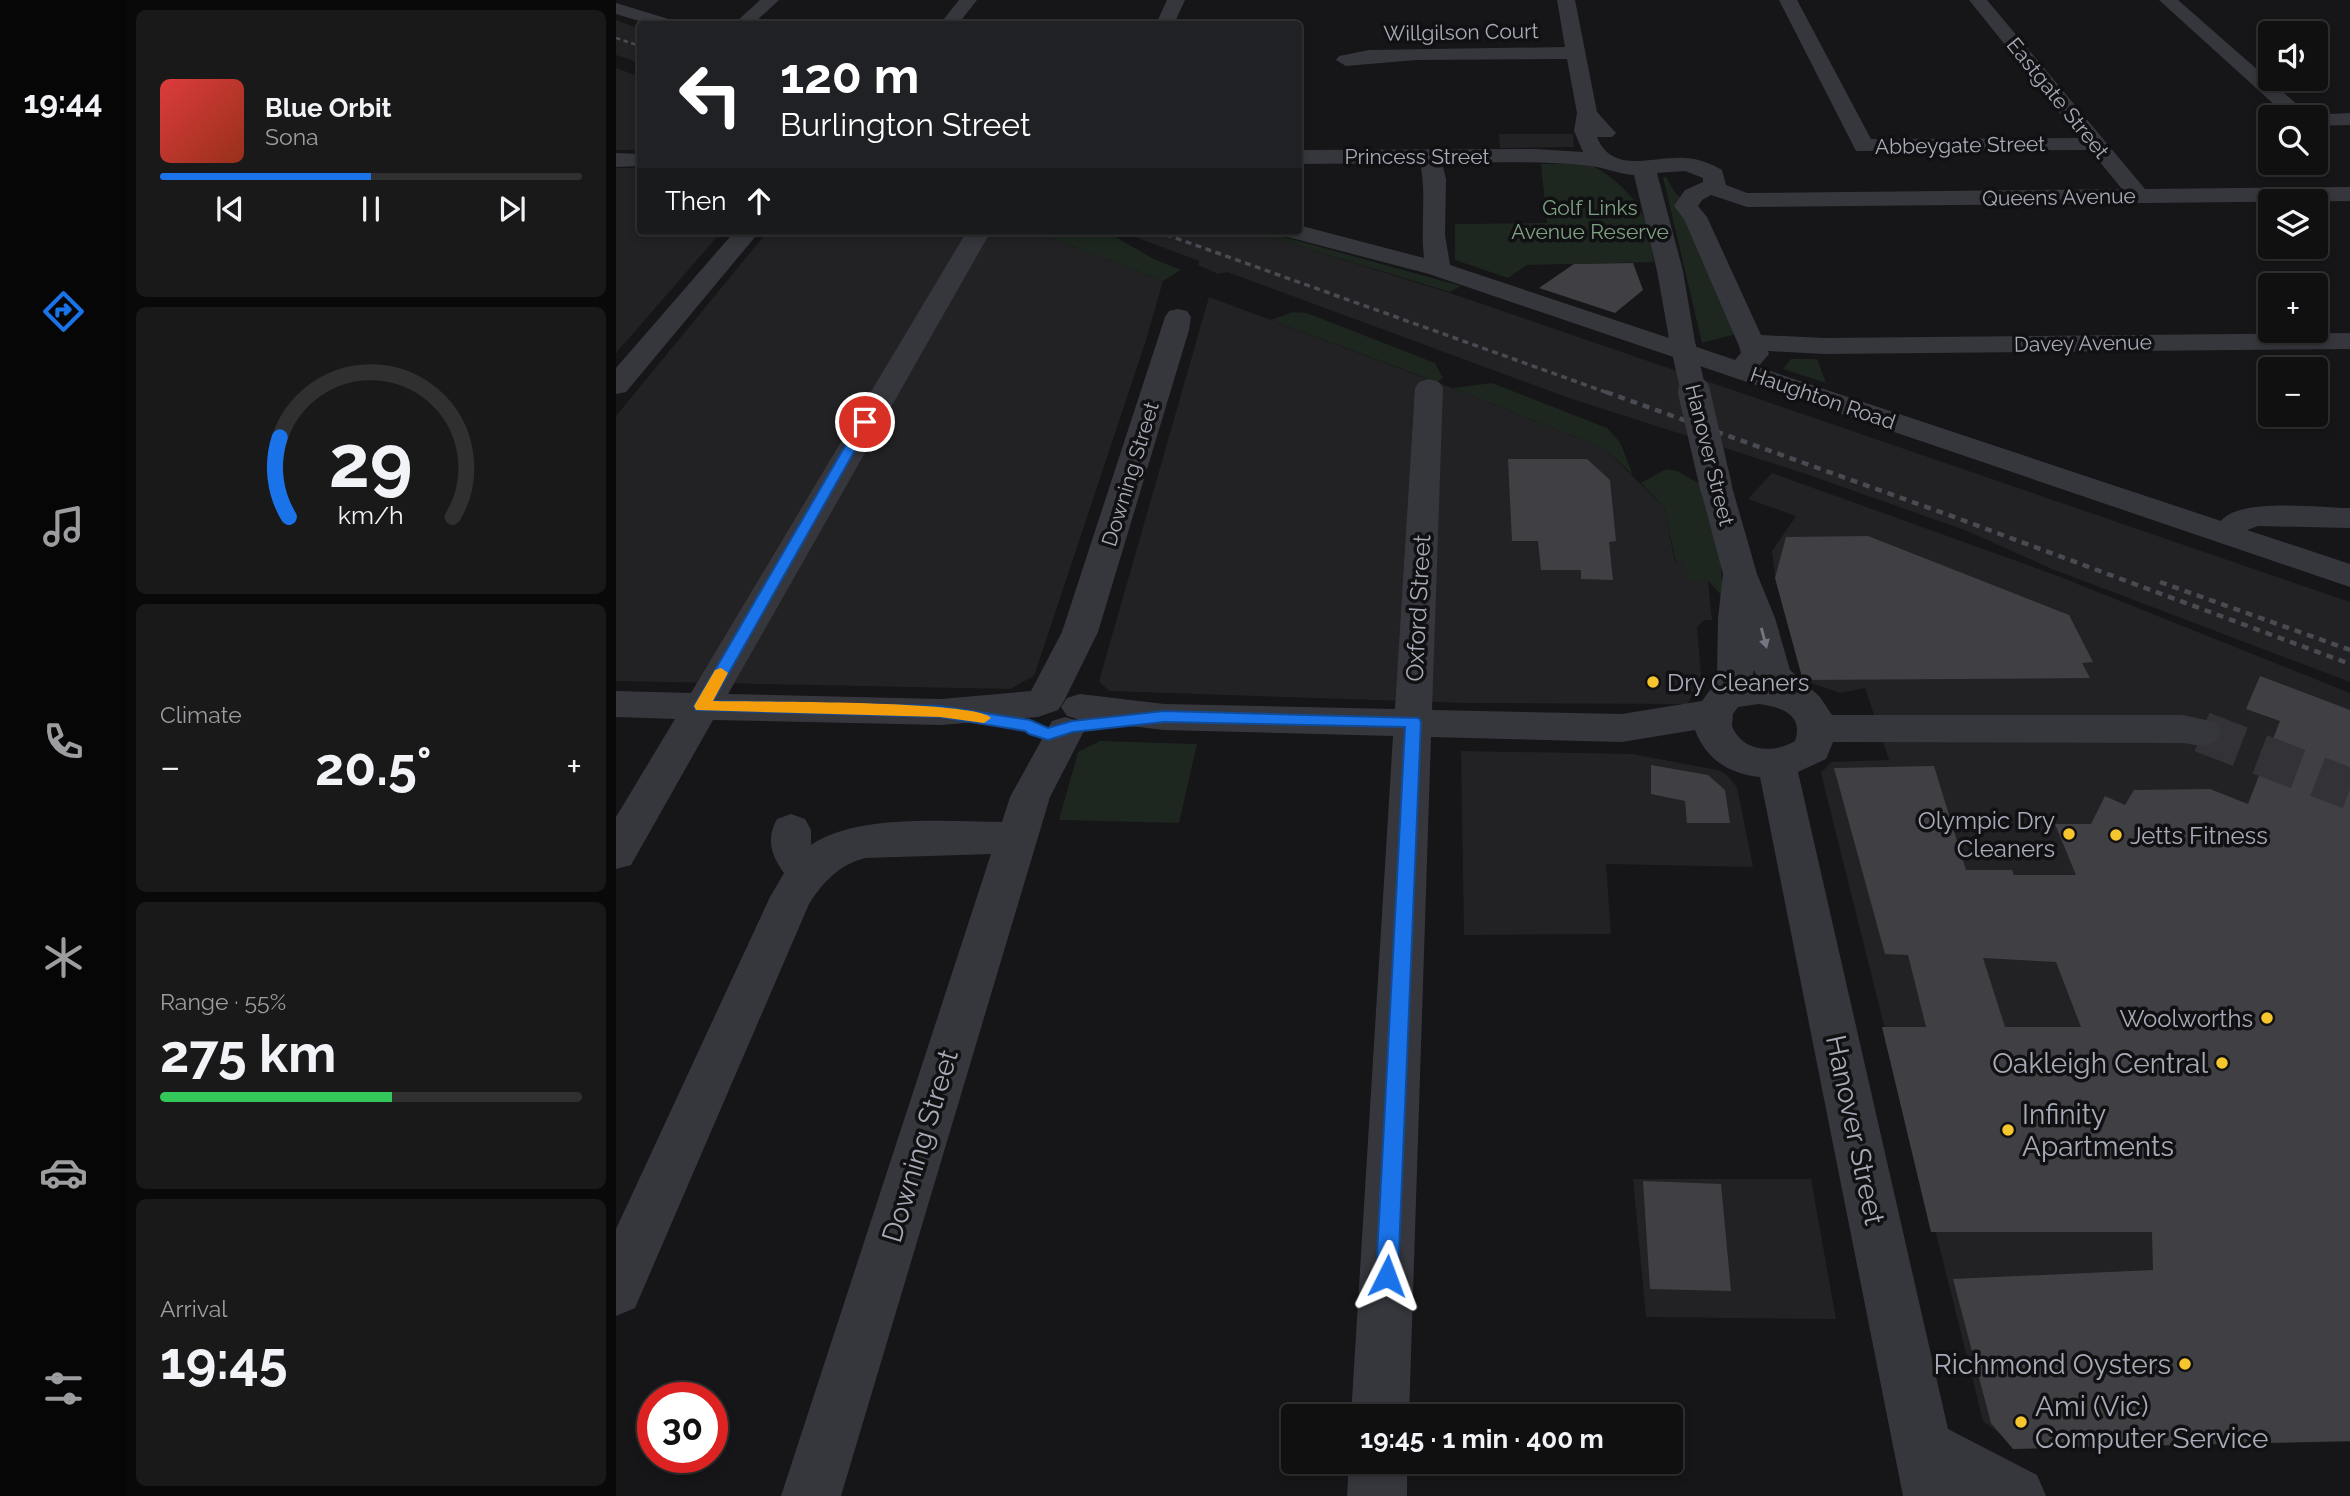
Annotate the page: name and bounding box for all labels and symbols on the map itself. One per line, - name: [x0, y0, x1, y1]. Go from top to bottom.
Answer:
- street label: Willgilson Court: [1383, 18, 1539, 46]
- street label: Eastgate Street: [2002, 33, 2114, 163]
- street label: Abbeygate Street: [1875, 131, 2045, 159]
- street label: Princess Street: [1345, 144, 1489, 169]
- street label: Queens Avenue: [1982, 183, 2136, 211]
- park label: Golf Links Avenue Reserve: [1511, 195, 1669, 244]
- street label: Davey Avenue: [2014, 329, 2152, 357]
- street label: Haughton Road: [1747, 361, 1899, 435]
- street label: Hanover Street: [1680, 382, 1740, 528]
- pin: [835, 392, 895, 452]
- street label: Downing Street: [1096, 399, 1164, 549]
- street label: Oxford Street: [1400, 534, 1436, 682]
- one-way arrow: [1759, 627, 1770, 649]
- place label: Dry Cleaners: [1667, 668, 1809, 697]
- marker: Dry Cleaners: [1645, 674, 1661, 690]
- place label: Olympic Dry Cleaners: [1918, 806, 2055, 863]
- place label: Jetts Fitness: [2130, 821, 2268, 850]
- marker: Olympic Dry Cleaners: [2061, 826, 2077, 842]
- marker: Jetts Fitness: [2108, 827, 2124, 843]
- place label: Woolworths: [2119, 1004, 2253, 1033]
- marker: Woolworths: [2259, 1010, 2275, 1026]
- street label: Hanover Street: [1819, 1032, 1891, 1228]
- street label: Downing Street: [875, 1045, 965, 1246]
- place label: Oakleigh Central: [1992, 1047, 2208, 1080]
- marker: Oakleigh Central: [2214, 1055, 2230, 1071]
- place label: Infinity Apartments: [2022, 1098, 2174, 1163]
- marker: Infinity Apartments: [2000, 1122, 2016, 1138]
- position arrow: [1350, 1239, 1424, 1313]
- place label: Richmond Oysters: [1934, 1348, 2171, 1381]
- marker: Richmond Oysters: [2177, 1356, 2193, 1372]
- speed limit sign: 30: [637, 1382, 728, 1473]
- place label: Ami (Vic) Computer Service: [2035, 1390, 2268, 1455]
- marker: Ami (Vic) Computer Service: [2013, 1414, 2029, 1430]

